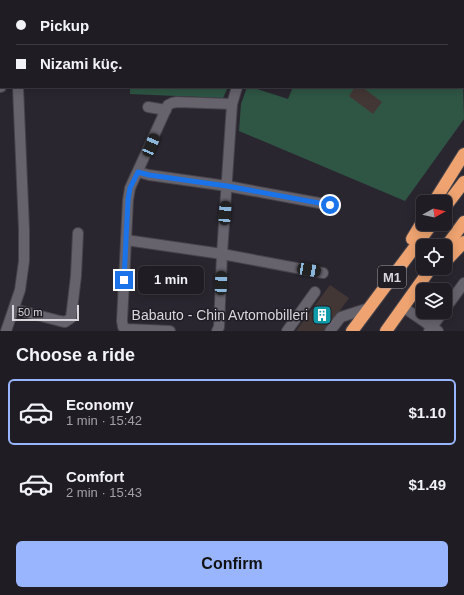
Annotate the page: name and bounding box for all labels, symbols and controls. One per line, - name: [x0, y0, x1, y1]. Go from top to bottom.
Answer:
- text: Pickup: [40, 17, 89, 34]
- text: Nizami küç.: [40, 55, 123, 72]
- car: [141, 132, 161, 158]
- north arrow: [416, 195, 452, 231]
- map controls: [416, 195, 452, 319]
- route start: [321, 196, 339, 214]
- car: [218, 201, 232, 225]
- button: locate: [416, 239, 452, 275]
- car: [296, 262, 322, 278]
- callout: 1 min: [138, 266, 204, 294]
- road number: M1: [378, 266, 406, 288]
- route end: [115, 271, 133, 289]
- car: [215, 271, 227, 295]
- text: 1 min: [154, 272, 188, 287]
- button: layers: [416, 283, 452, 319]
- scale bar: [12, 303, 79, 322]
- building icon: Babauto - Chin Avtomobilleri: [311, 304, 333, 326]
- text: 50 m: [18, 306, 42, 318]
- place label: Babauto - Chin Avtomobilleri: [132, 307, 308, 323]
- text: Choose a ride: [16, 345, 135, 365]
- icon: car: [18, 394, 54, 430]
- text: Economy: [66, 396, 134, 413]
- text: $1.10: [408, 404, 446, 421]
- text: 1 min · 15:42: [66, 413, 142, 428]
- icon: car: [18, 466, 54, 502]
- text: Comfort: [66, 468, 124, 485]
- text: $1.49: [408, 476, 446, 493]
- text: 2 min · 15:43: [66, 485, 142, 500]
- button: Confirm: [16, 541, 448, 587]

